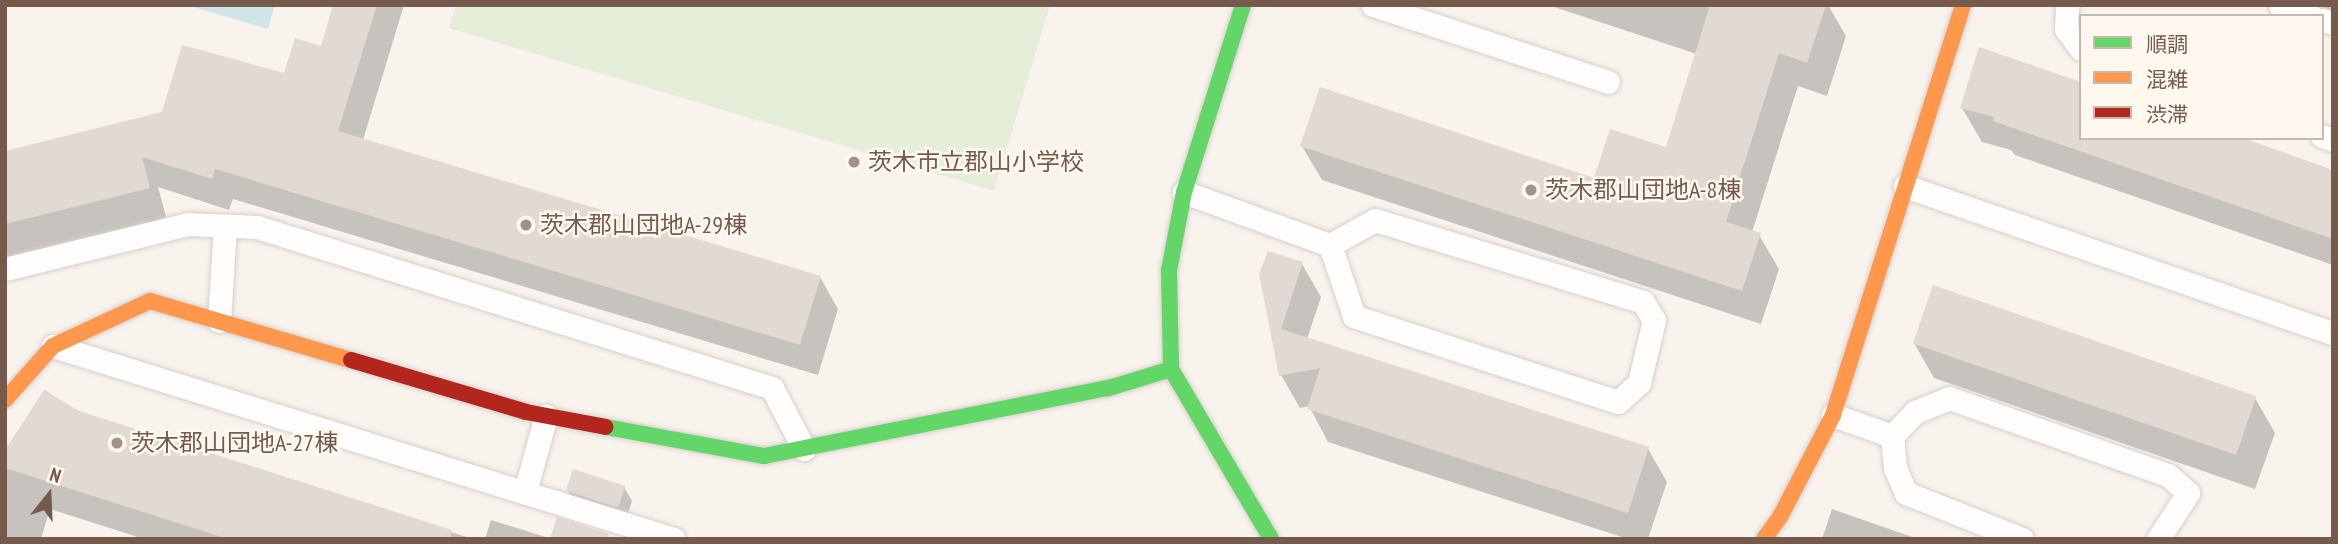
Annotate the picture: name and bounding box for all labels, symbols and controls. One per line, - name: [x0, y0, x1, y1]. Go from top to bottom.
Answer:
- legend: [2079, 14, 2324, 140]
- text: 順調: [2146, 31, 2188, 58]
- text: 混雑: [2146, 66, 2188, 93]
- text: 渋滞: [2146, 101, 2188, 128]
- place label: 茨木市立郡山小学校: [868, 148, 1084, 176]
- marker: 茨木市立郡山小学校: [846, 154, 862, 170]
- place label: 茨木郡山団地A-8棟: [1545, 176, 1741, 204]
- marker: 茨木郡山団地A-8棟: [1523, 182, 1539, 198]
- place label: 茨木郡山団地A-29棟: [540, 211, 747, 239]
- marker: 茨木郡山団地A-29棟: [518, 217, 534, 233]
- place label: 茨木郡山団地A-27棟: [131, 429, 338, 457]
- marker: 茨木郡山団地A-27棟: [109, 435, 125, 451]
- north arrow: [14, 460, 84, 530]
- text: N: [47, 462, 64, 488]

